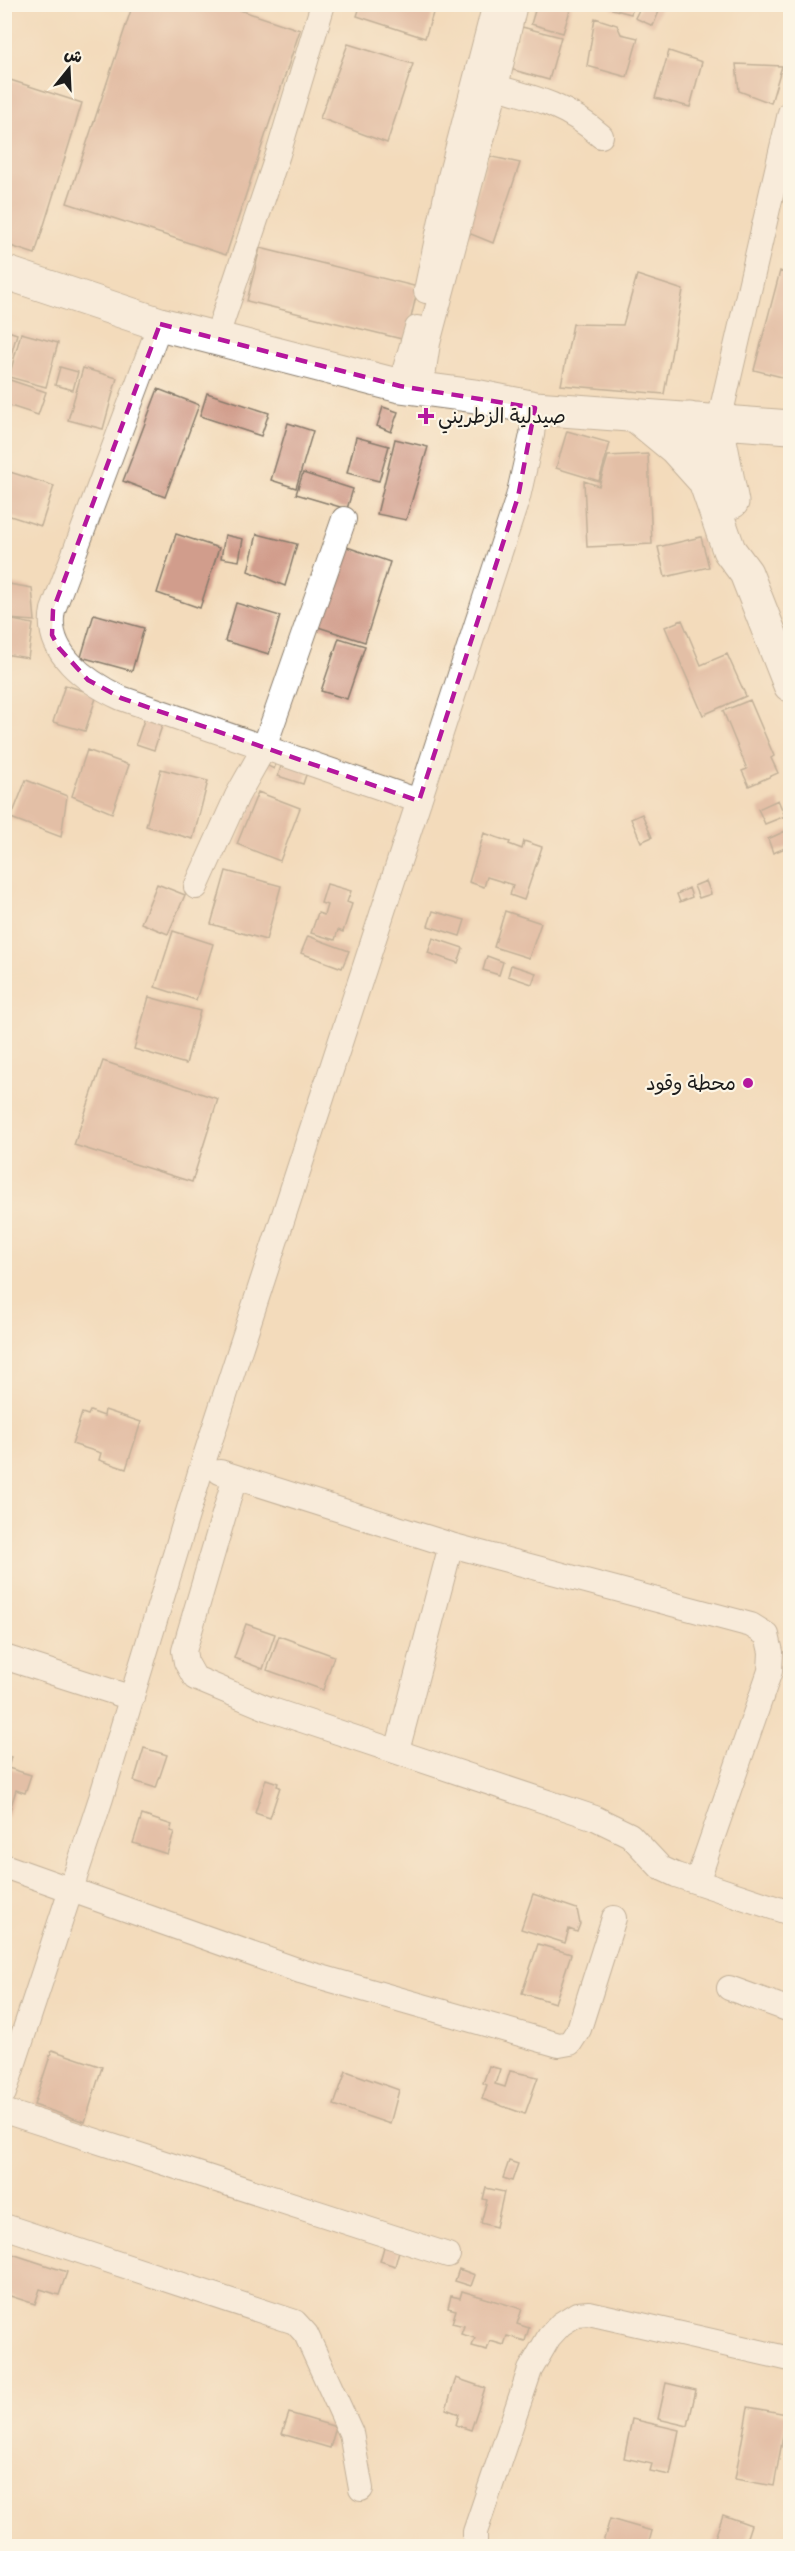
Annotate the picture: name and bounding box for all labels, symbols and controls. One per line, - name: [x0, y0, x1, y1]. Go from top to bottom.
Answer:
- north arrow: [39, 39, 99, 99]
- text: ش: [61, 39, 86, 72]
- place label: صيدلية الزطريني: [438, 399, 566, 434]
- marker: صيدلية الزطريني: [419, 409, 433, 423]
- place label: محطة وقود: [646, 1066, 736, 1101]
- marker: محطة وقود: [741, 1076, 755, 1090]

